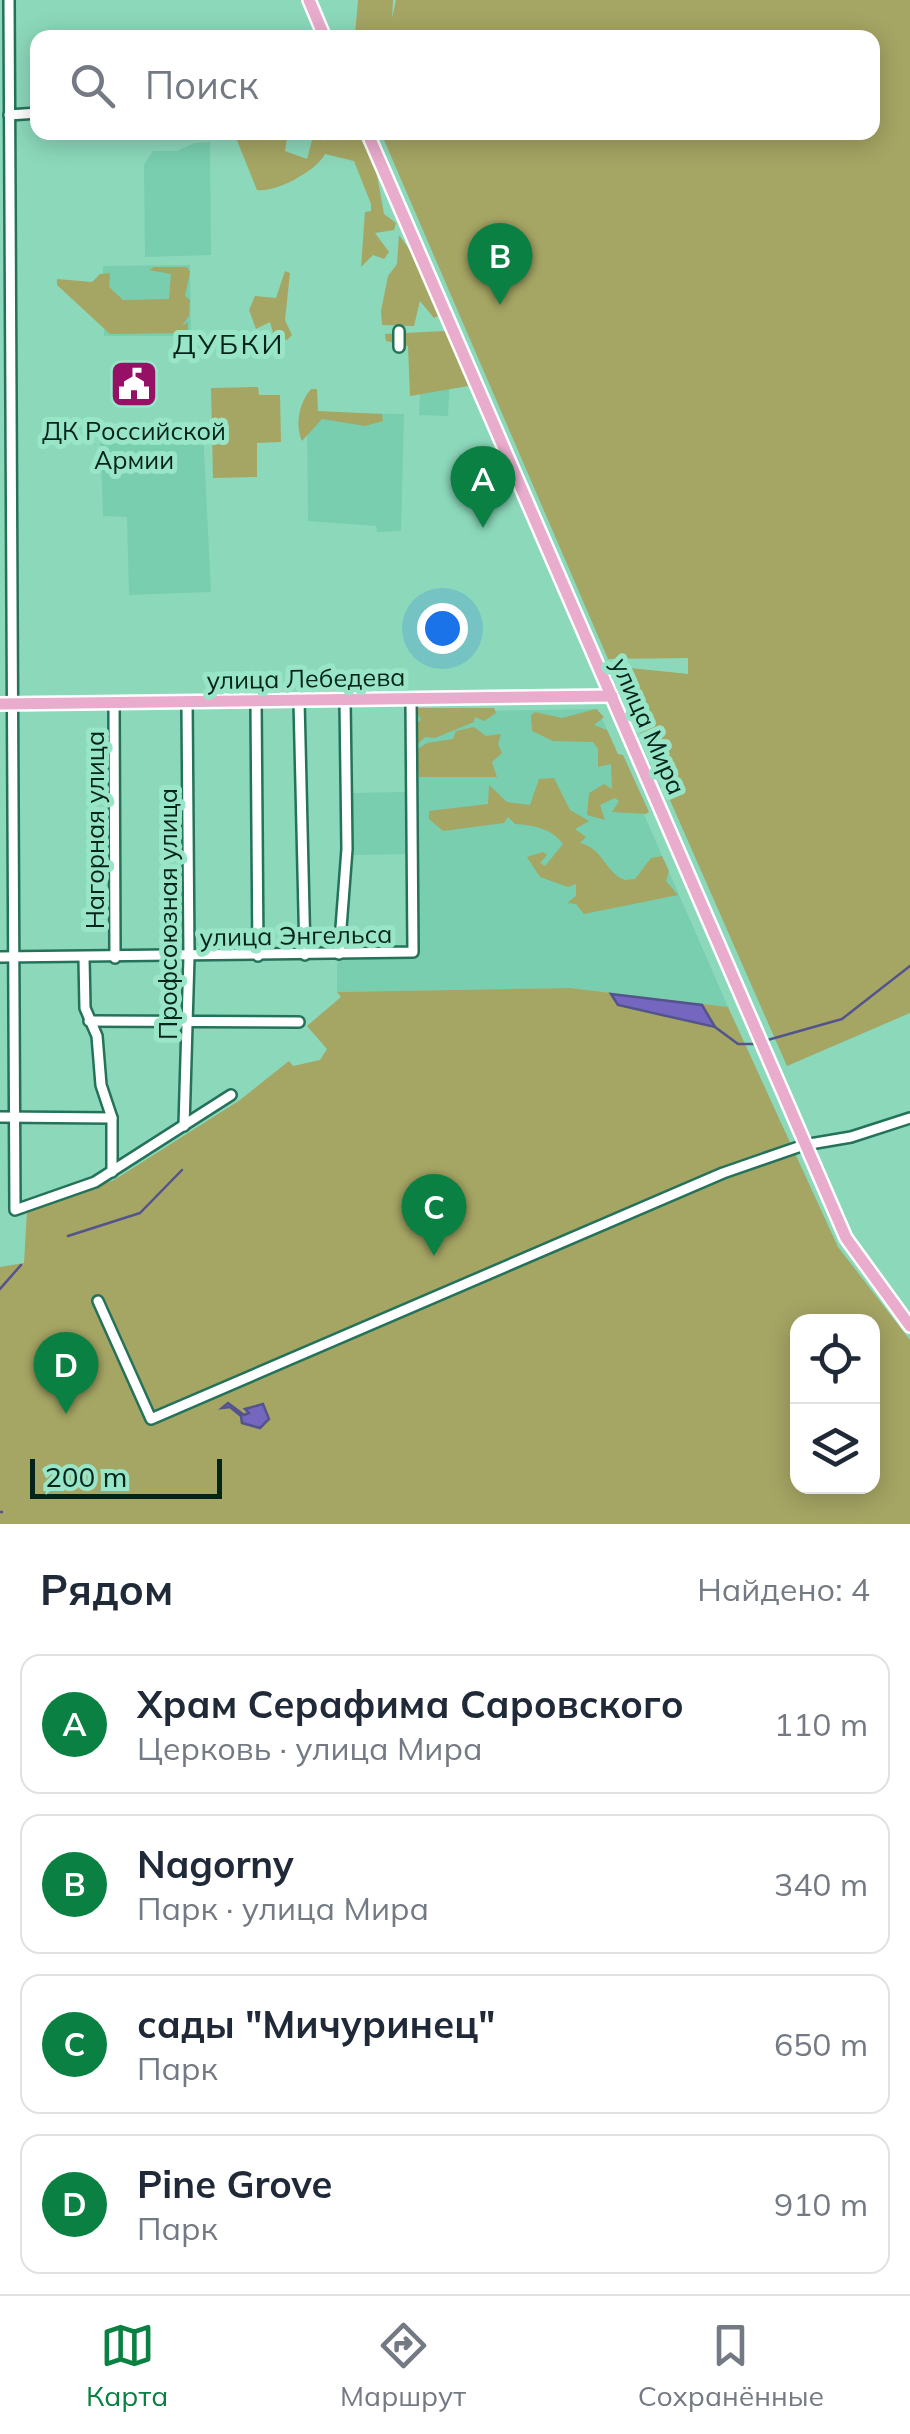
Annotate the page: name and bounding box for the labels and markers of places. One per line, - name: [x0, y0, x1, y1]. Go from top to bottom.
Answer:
- pin: B: [468, 222, 532, 305]
- public building icon: ДК Российской Армии: [108, 358, 160, 410]
- place label: ДК Российской Армии: [42, 415, 226, 475]
- pin: A: [450, 446, 516, 528]
- pin: C: [402, 1174, 466, 1256]
- pin: D: [34, 1332, 98, 1414]

